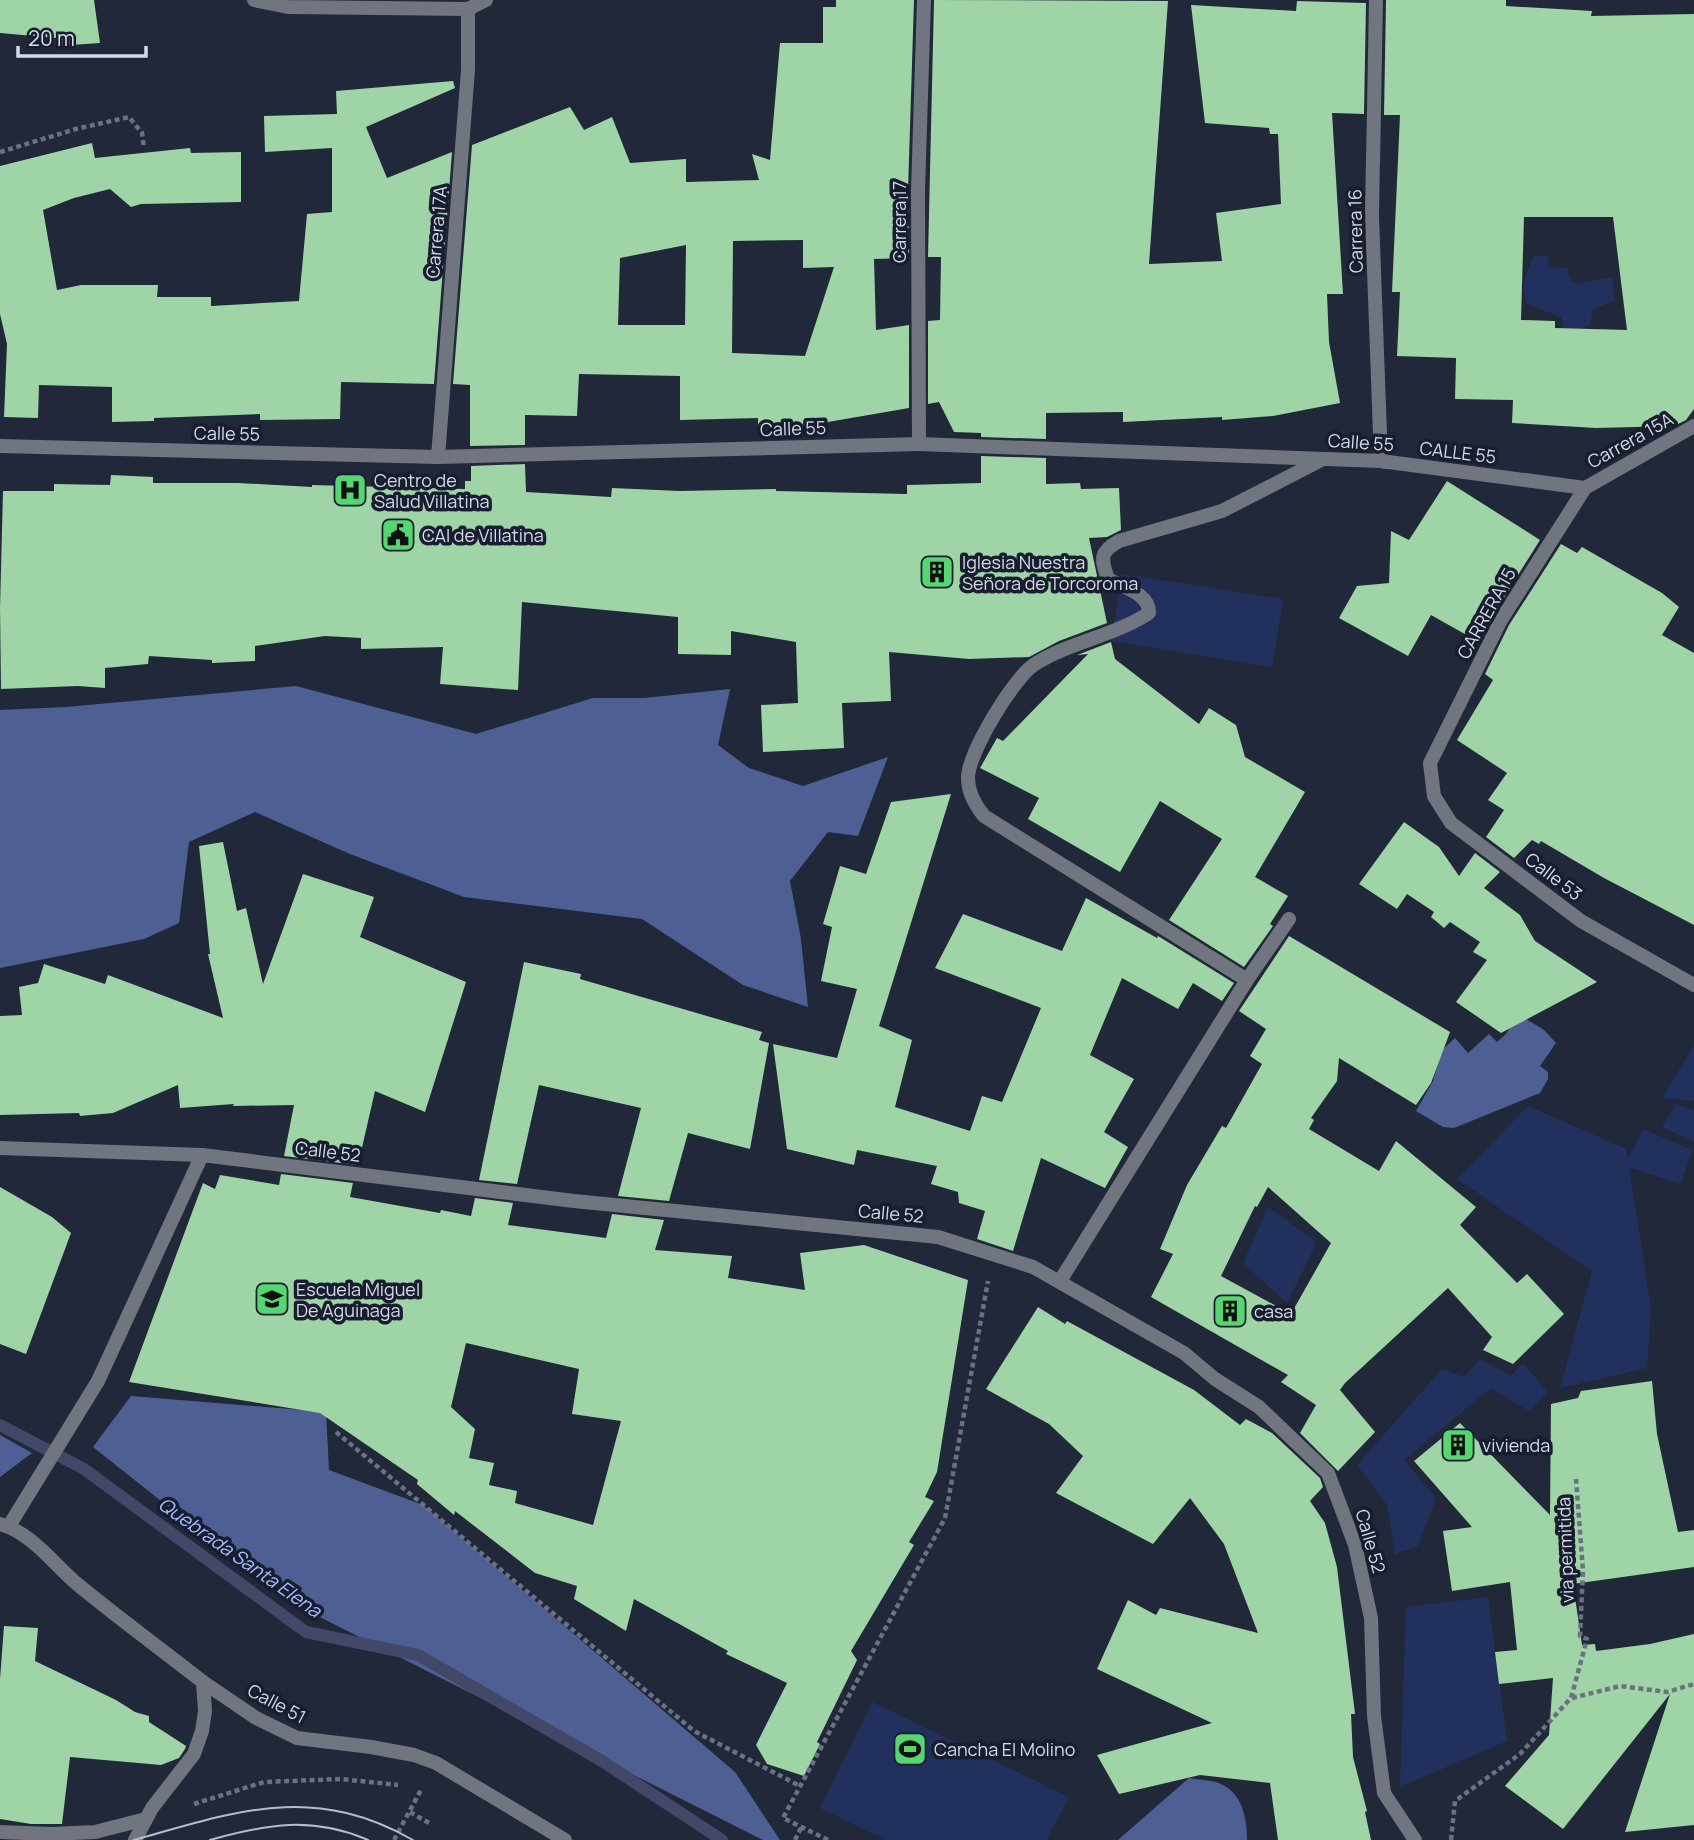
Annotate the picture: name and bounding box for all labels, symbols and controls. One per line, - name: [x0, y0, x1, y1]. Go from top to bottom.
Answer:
- scale bar: [18, 14, 145, 58]
- text: 20 m: [28, 24, 75, 52]
- street label: Carrera 17: [887, 181, 911, 263]
- street label: Carrera 17A: [420, 184, 452, 279]
- street label: Carrera 16: [1342, 189, 1368, 273]
- street label: Carrera 15A: [1583, 406, 1678, 473]
- street label: Calle 55: [759, 415, 827, 441]
- street label: Calle 55: [194, 420, 260, 446]
- street label: Calle 55: [1327, 428, 1395, 456]
- street label: CALLE 55: [1418, 435, 1498, 469]
- place label: Centro de Salud Villatina: [374, 468, 489, 513]
- hospital icon: Centro de Salud Villatina: [331, 471, 369, 509]
- public building icon: CAI de Villatina: [379, 516, 417, 554]
- place label: CAI de Villatina: [422, 523, 544, 547]
- place label: Iglesia Nuestra Señora de Torcoroma: [962, 550, 1138, 595]
- building icon: Iglesia Nuestra Señora de Torcoroma: [918, 553, 956, 591]
- street label: CARRERA 15: [1451, 563, 1521, 663]
- street label: Calle 53: [1521, 847, 1587, 905]
- street label: Calle 52: [294, 1135, 362, 1167]
- street label: Calle 52: [857, 1198, 925, 1228]
- place label: Escuela Miguel De Aguinaga: [296, 1277, 420, 1322]
- school or university icon: Escuela Miguel De Aguinaga: [253, 1280, 291, 1318]
- building icon: casa: [1211, 1292, 1249, 1330]
- place label: casa: [1254, 1299, 1293, 1323]
- building icon: vivienda: [1439, 1426, 1477, 1464]
- place label: vivienda: [1482, 1433, 1550, 1457]
- water label: Quebrada Santa Elena: [153, 1491, 328, 1624]
- street label: via permitida: [1551, 1497, 1579, 1603]
- street label: Calle 52: [1350, 1506, 1392, 1576]
- street label: Calle 51: [244, 1678, 310, 1728]
- sports icon: Cancha El Molino: [891, 1730, 929, 1768]
- place label: Cancha El Molino: [934, 1737, 1075, 1761]

